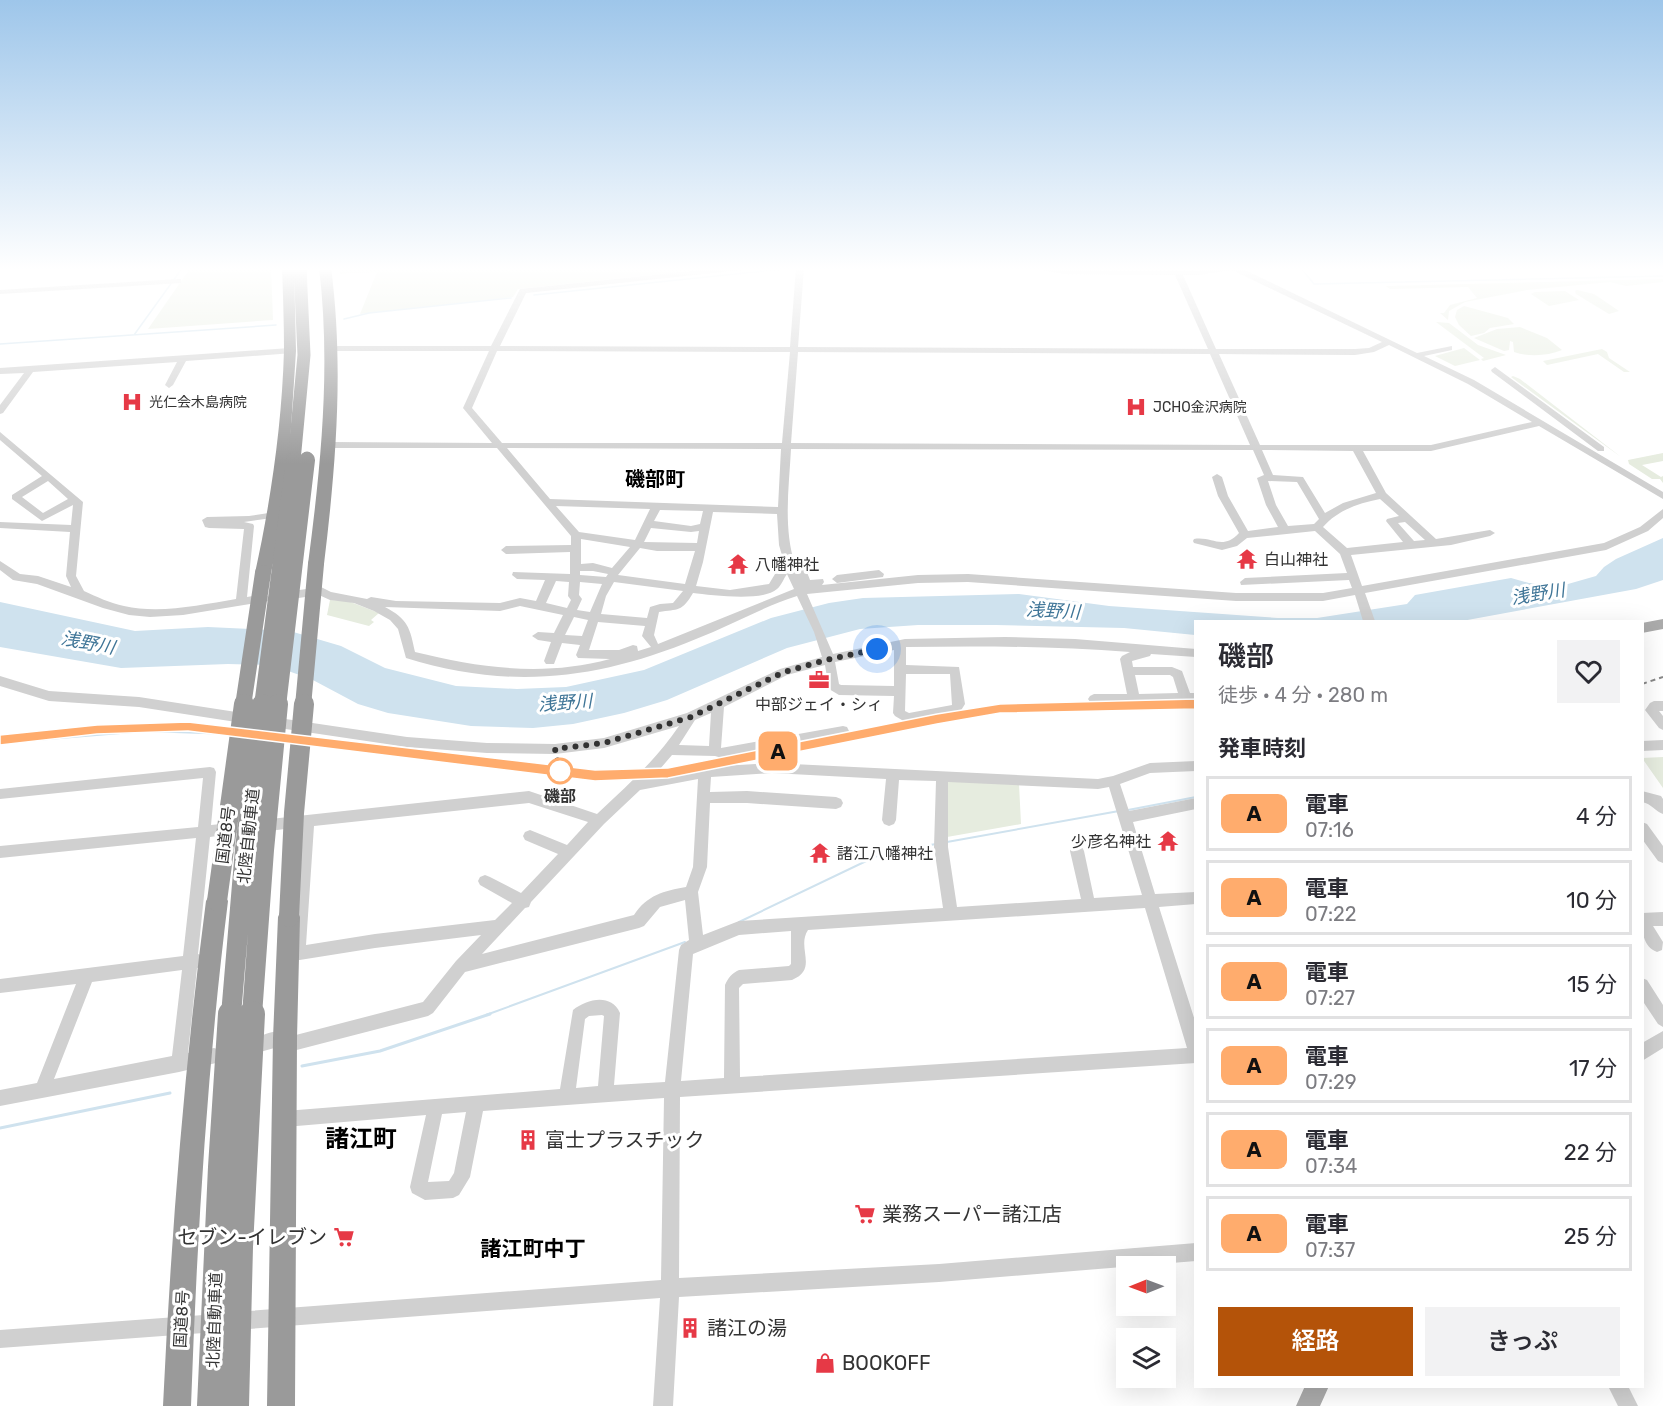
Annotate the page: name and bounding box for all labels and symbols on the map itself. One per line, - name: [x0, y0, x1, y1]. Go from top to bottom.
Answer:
- hospital icon: 光仁会木島病院: [120, 390, 144, 414]
- place label: 光仁会木島病院: [149, 394, 247, 411]
- hospital icon: JCHO金沢病院: [1124, 395, 1148, 419]
- place label: JCHO金沢病院: [1153, 399, 1247, 416]
- district label: 磯部町: [625, 467, 685, 491]
- temple icon: 白山神社: [1235, 547, 1259, 571]
- place label: 白山神社: [1264, 550, 1328, 569]
- temple icon: 八幡神社: [726, 552, 750, 576]
- place label: 八幡神社: [755, 555, 819, 574]
- water label: 浅野川: [1510, 579, 1568, 609]
- water label: 浅野川: [1025, 599, 1083, 624]
- water label: 浅野川: [59, 627, 119, 659]
- your location: [862, 634, 892, 664]
- office icon: 中部ジェイ・シィ: [807, 668, 831, 692]
- water label: 浅野川: [537, 690, 595, 716]
- place label: 中部ジェイ・シィ: [755, 695, 883, 714]
- line badge: A: [758, 732, 798, 771]
- marker: 磯部: [547, 758, 573, 784]
- street label: 北陸自動車道: [234, 787, 263, 885]
- place label: 磯部: [544, 787, 576, 806]
- street label: 国道8号: [213, 805, 238, 865]
- temple icon: 少彦名神社: [1156, 829, 1180, 853]
- place label: 少彦名神社: [1071, 832, 1151, 851]
- temple icon: 諸江八幡神社: [808, 841, 832, 865]
- place label: 諸江八幡神社: [837, 844, 933, 863]
- district label: 諸江町: [325, 1125, 397, 1153]
- building icon: 富士プラスチック: [516, 1128, 540, 1152]
- place label: 富士プラスチック: [545, 1128, 705, 1152]
- supermarket icon: 業務スーパー諸江店: [853, 1202, 877, 1226]
- place label: 業務スーパー諸江店: [882, 1202, 1062, 1226]
- place label: セブン-イレブン: [177, 1225, 327, 1249]
- supermarket icon: セブン-イレブン: [332, 1225, 356, 1249]
- district label: 諸江町中丁: [481, 1236, 586, 1261]
- north arrow: [1116, 1256, 1176, 1316]
- street label: 北陸自動車道: [203, 1272, 226, 1368]
- street label: 国道8号: [170, 1289, 193, 1349]
- building icon: 諸江の湯: [678, 1316, 702, 1340]
- place label: 諸江の湯: [707, 1316, 787, 1340]
- shop icon: BOOKOFF: [813, 1351, 837, 1375]
- place label: BOOKOFF: [842, 1351, 931, 1375]

